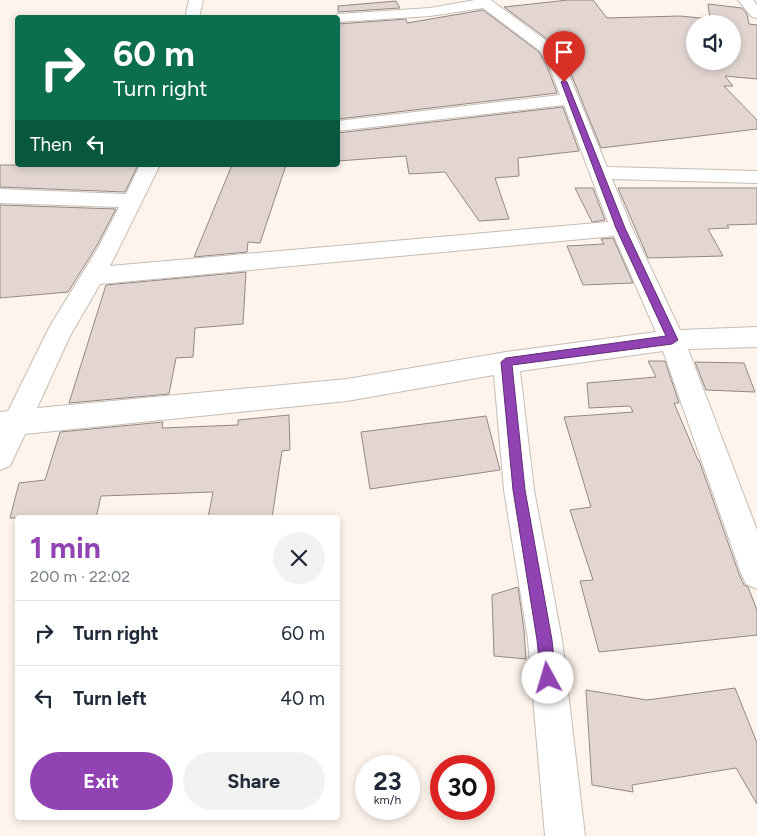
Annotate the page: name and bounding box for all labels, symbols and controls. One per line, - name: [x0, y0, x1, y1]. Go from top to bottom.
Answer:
- map controls: [686, 15, 741, 70]
- button: sound: [686, 15, 741, 70]
- pin: [543, 31, 585, 82]
- text: 60 m: [113, 33, 195, 75]
- icon: right: [30, 35, 95, 100]
- icon: arrive: [550, 38, 578, 66]
- text: Turn right: [113, 75, 208, 102]
- icon: left: [82, 130, 110, 158]
- text: Then: [30, 133, 72, 156]
- text: 1 min: [30, 529, 101, 566]
- button: close: [273, 532, 325, 584]
- text: 200 m · 22:02: [30, 567, 130, 586]
- icon: right: [30, 619, 58, 647]
- text: Turn right: [73, 622, 159, 645]
- text: 60 m: [281, 622, 325, 645]
- position arrow: [521, 651, 573, 703]
- icon: left: [30, 684, 58, 712]
- text: Turn left: [73, 687, 147, 710]
- text: 40 m: [280, 687, 325, 710]
- button: Exit: [30, 752, 173, 810]
- button: Share: [183, 752, 325, 810]
- speed limit sign: 30: [430, 755, 495, 820]
- text: 23: [373, 766, 402, 796]
- text: km/h: [374, 793, 401, 807]

